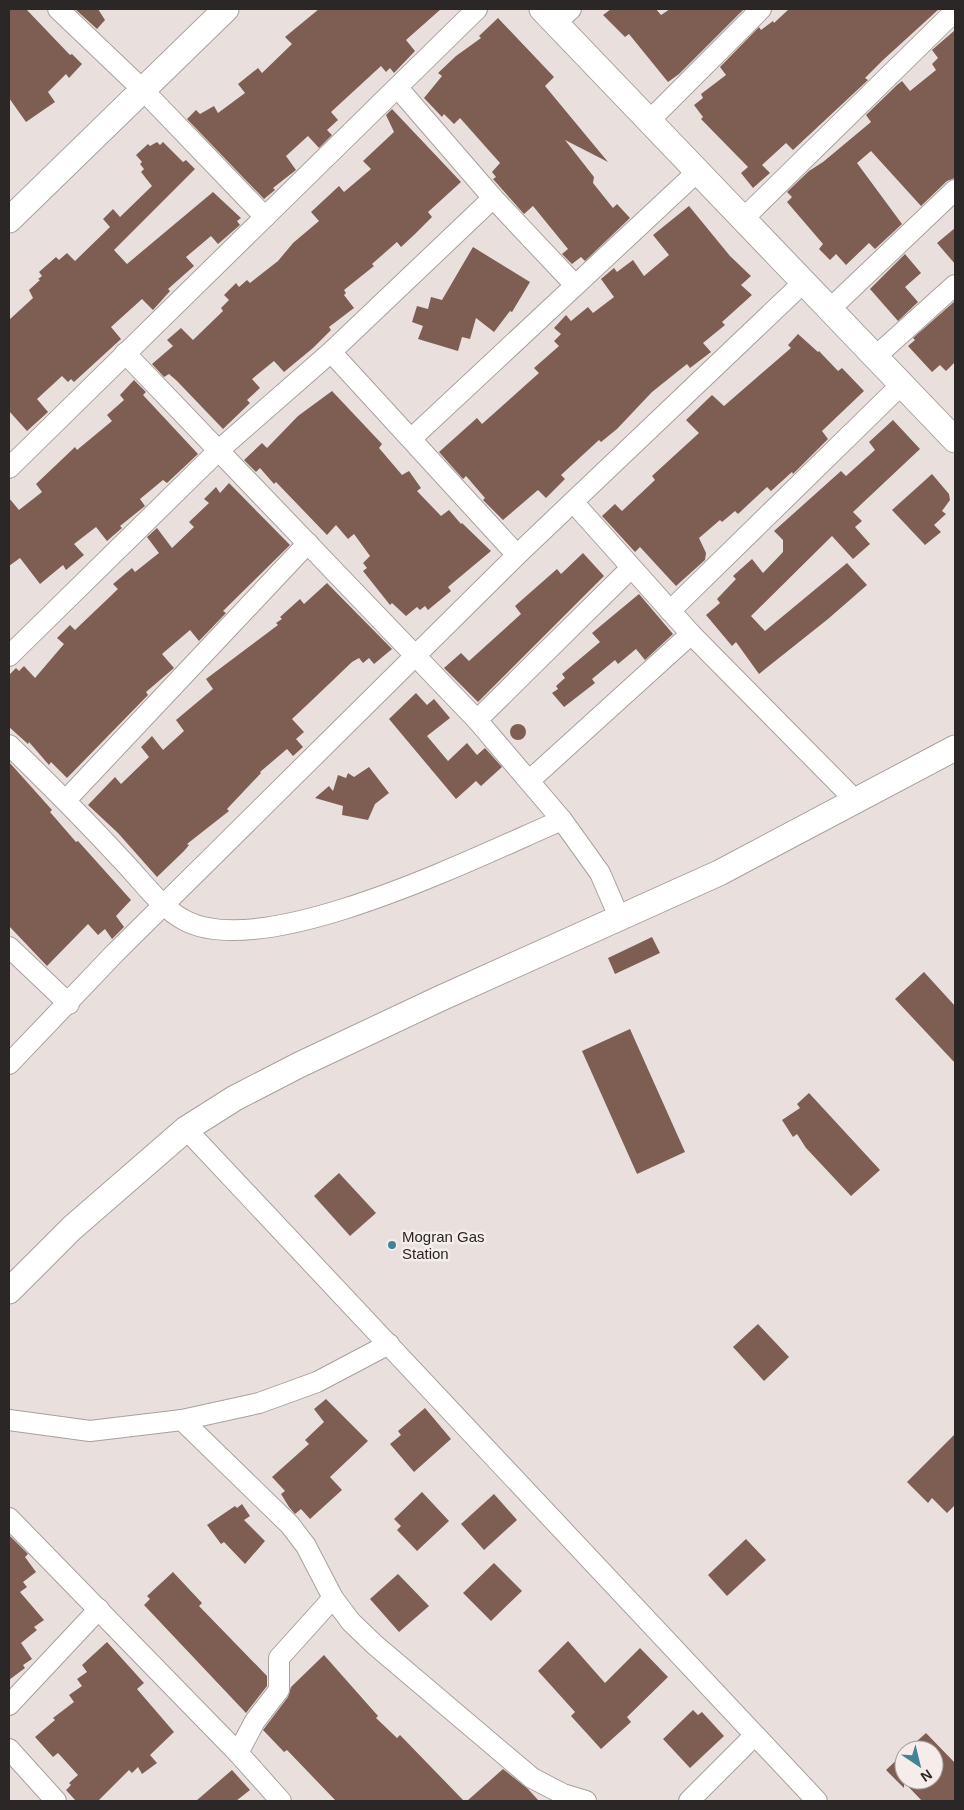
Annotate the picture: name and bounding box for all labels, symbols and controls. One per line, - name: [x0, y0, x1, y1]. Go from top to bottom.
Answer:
- place label: Mogran Gas Station: [402, 1228, 485, 1262]
- marker: Mogran Gas Station: [386, 1239, 398, 1251]
- north arrow: [894, 1740, 944, 1790]
- text: N: [918, 1766, 935, 1785]

